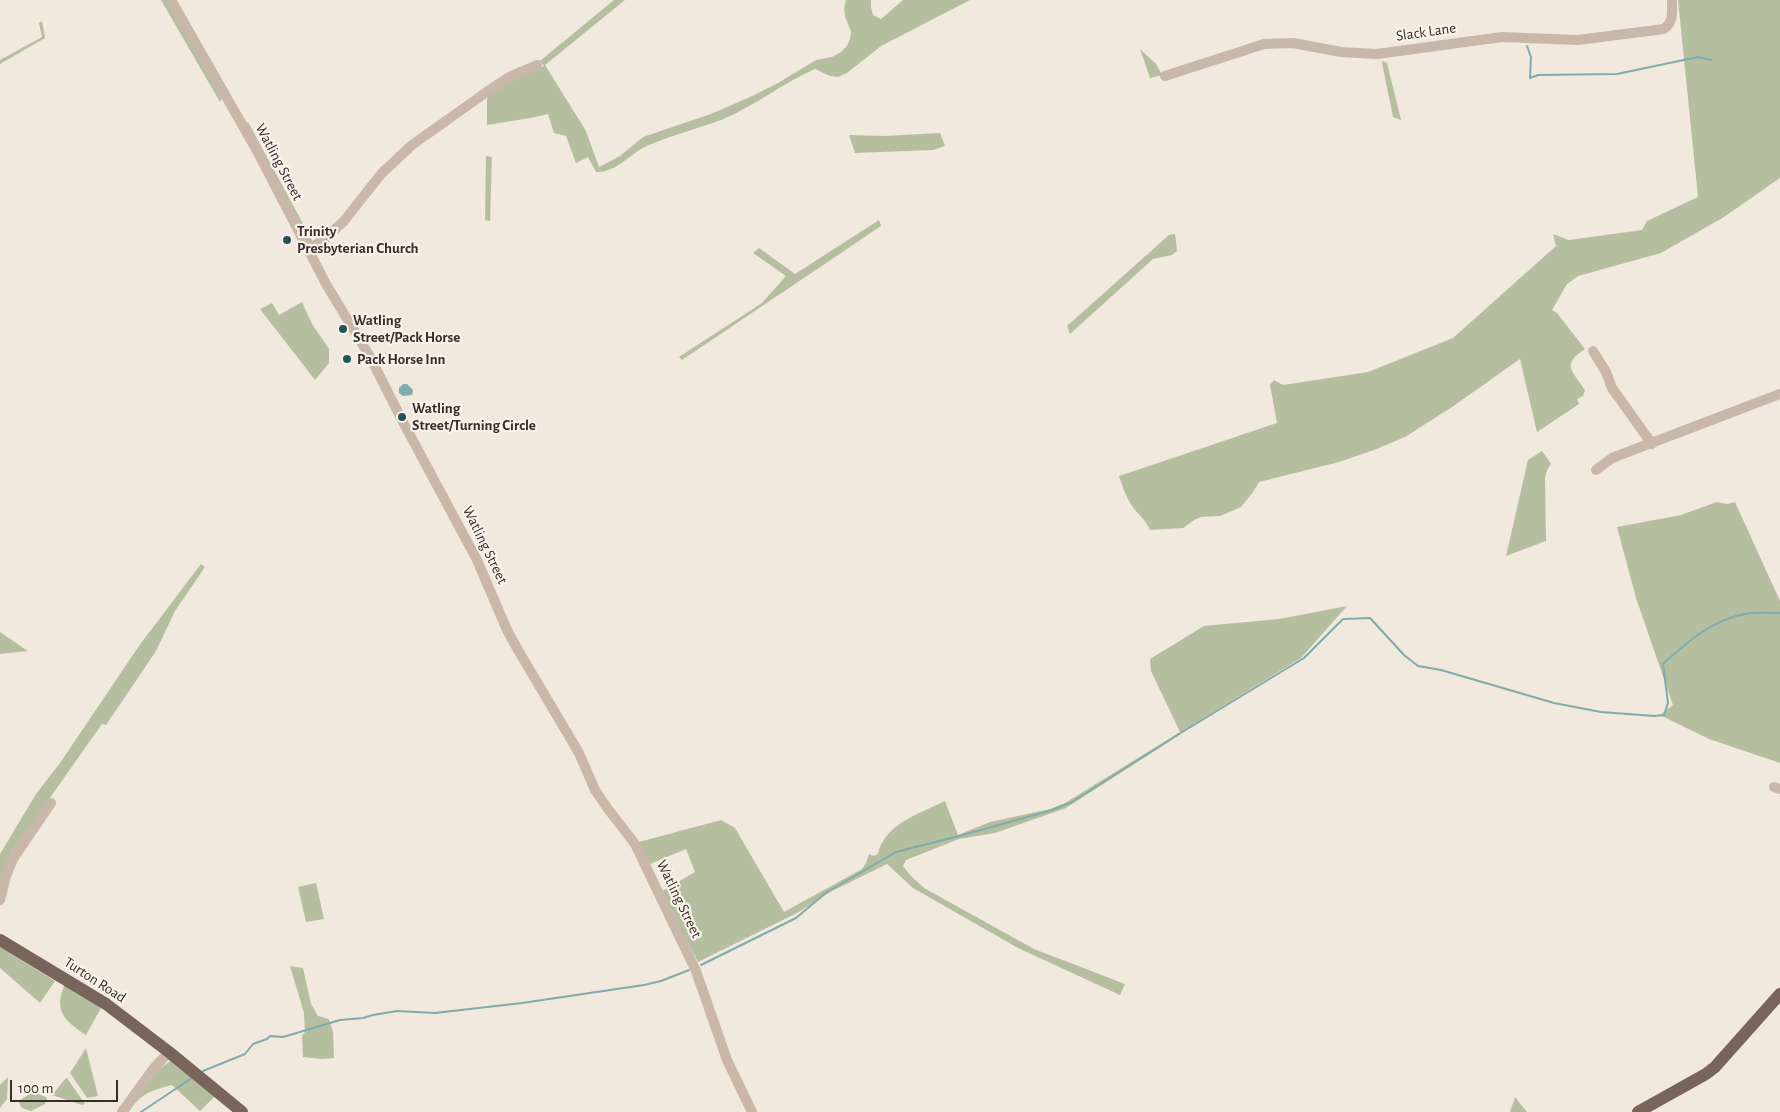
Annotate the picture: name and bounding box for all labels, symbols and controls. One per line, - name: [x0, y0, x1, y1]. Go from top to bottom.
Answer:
- street label: Slack Lane: [1395, 19, 1457, 45]
- street label: Watling Street: [251, 120, 307, 204]
- place label: Trinity Presbyterian Church: [297, 222, 419, 257]
- marker: Trinity Presbyterian Church: [281, 234, 293, 246]
- place label: Watling Street/Pack Horse: [353, 311, 460, 346]
- marker: Watling Street/Pack Horse: [337, 323, 349, 335]
- place label: Pack Horse Inn: [357, 350, 445, 368]
- marker: Pack Horse Inn: [341, 353, 353, 365]
- place label: Watling Street/Turning Circle: [412, 399, 536, 434]
- marker: Watling Street/Turning Circle: [396, 411, 408, 423]
- street label: Watling Street: [458, 503, 512, 587]
- street label: Watling Street: [652, 857, 706, 941]
- street label: Turton Road: [61, 953, 129, 1007]
- scale bar: [12, 1070, 120, 1102]
- text: 100 m: [18, 1081, 53, 1096]

